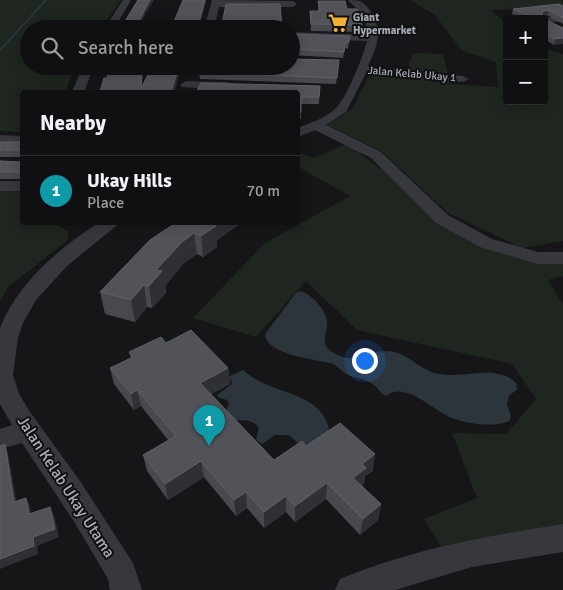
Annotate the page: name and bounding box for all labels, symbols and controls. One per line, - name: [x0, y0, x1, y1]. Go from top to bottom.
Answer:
- place label: Giant Hypermarket: [353, 11, 416, 37]
- supermarket icon: Giant Hypermarket: [327, 12, 349, 34]
- map controls: [503, 15, 548, 105]
- button: +: [503, 15, 548, 60]
- search box: [20, 20, 300, 75]
- icon: search: [38, 34, 66, 62]
- text: Search here: [78, 36, 174, 60]
- button: −: [503, 60, 548, 105]
- street label: Jalan Kelab Ukay 1: [367, 64, 457, 84]
- text: Nearby: [40, 110, 106, 136]
- text: Ukay Hills: [87, 169, 172, 193]
- text: 1: [52, 181, 60, 201]
- text: 70 m: [246, 181, 280, 201]
- text: Place: [87, 193, 124, 213]
- your location: [352, 348, 378, 374]
- pin: 1: [193, 405, 225, 446]
- street label: Jalan Kelab Ukay Utama: [13, 412, 119, 562]

